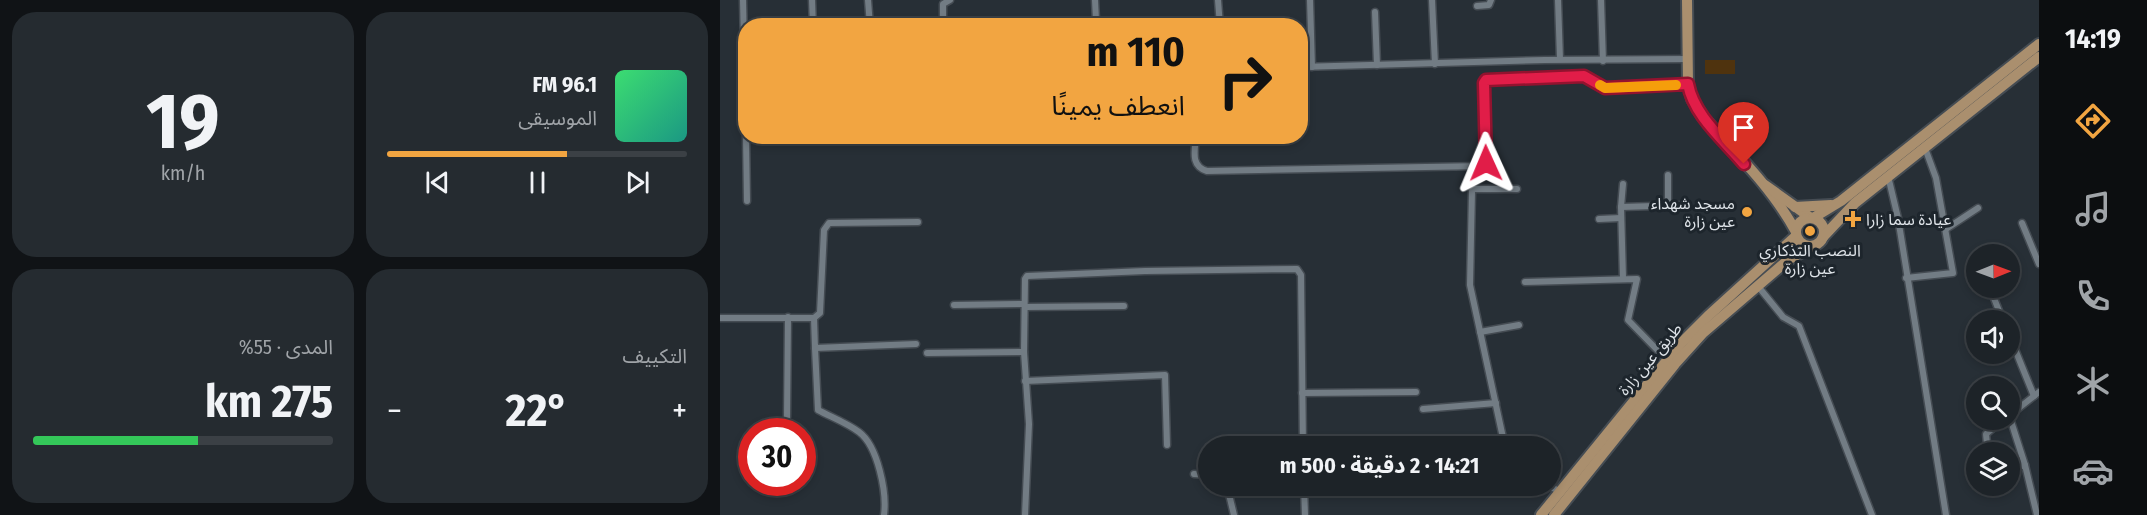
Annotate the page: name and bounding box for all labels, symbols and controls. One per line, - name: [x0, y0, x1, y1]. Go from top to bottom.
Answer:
- text: 14:19: [2065, 23, 2121, 55]
- text: 110 m: [1086, 27, 1185, 77]
- icon: right: [1206, 42, 1284, 120]
- text: 96.1 FM: [532, 71, 597, 98]
- text: 19: [146, 75, 220, 169]
- text: انعطف يمينًا: [1051, 90, 1185, 122]
- icon: directions: [2072, 100, 2114, 142]
- pin: [1718, 102, 1769, 164]
- text: الموسيقى: [518, 106, 597, 130]
- icon: arrive: [1727, 111, 1760, 144]
- position arrow: [1454, 131, 1518, 195]
- text: km/h: [161, 161, 205, 185]
- icon: previous: [421, 166, 454, 199]
- icon: pause: [521, 166, 554, 199]
- icon: next: [621, 166, 654, 199]
- icon: music: [2072, 188, 2114, 230]
- place label: مسجد شهداء عين زارة: [1651, 194, 1735, 231]
- marker: مسجد شهداء عين زارة: [1740, 205, 1754, 219]
- marker: عيادة سما زارا: [1844, 210, 1862, 228]
- place label: عيادة سما زارا: [1866, 210, 1951, 229]
- marker: النصب التذكاري عين زارة: [1803, 224, 1817, 238]
- place label: النصب التذكاري عين زارة: [1759, 241, 1861, 278]
- north arrow: [1966, 244, 2020, 298]
- map controls: [1966, 244, 2020, 496]
- icon: phone: [2072, 275, 2114, 317]
- button: sound: [1966, 310, 2020, 364]
- street label: طريق عين زارة: [1614, 319, 1687, 400]
- text: المدى · 55%: [239, 335, 333, 359]
- text: التكييف: [623, 344, 687, 368]
- icon: climate: [2072, 363, 2114, 405]
- text: 275 km: [205, 375, 333, 429]
- button: search: [1966, 376, 2020, 430]
- text: 22°: [506, 384, 568, 438]
- text: −: [387, 391, 402, 431]
- text: +: [672, 391, 687, 431]
- speed limit sign: 30: [738, 418, 816, 496]
- button: layers: [1966, 442, 2020, 496]
- icon: car: [2072, 450, 2114, 492]
- text: 14:21 · 2 دقيقة · 500 m: [1280, 452, 1479, 479]

